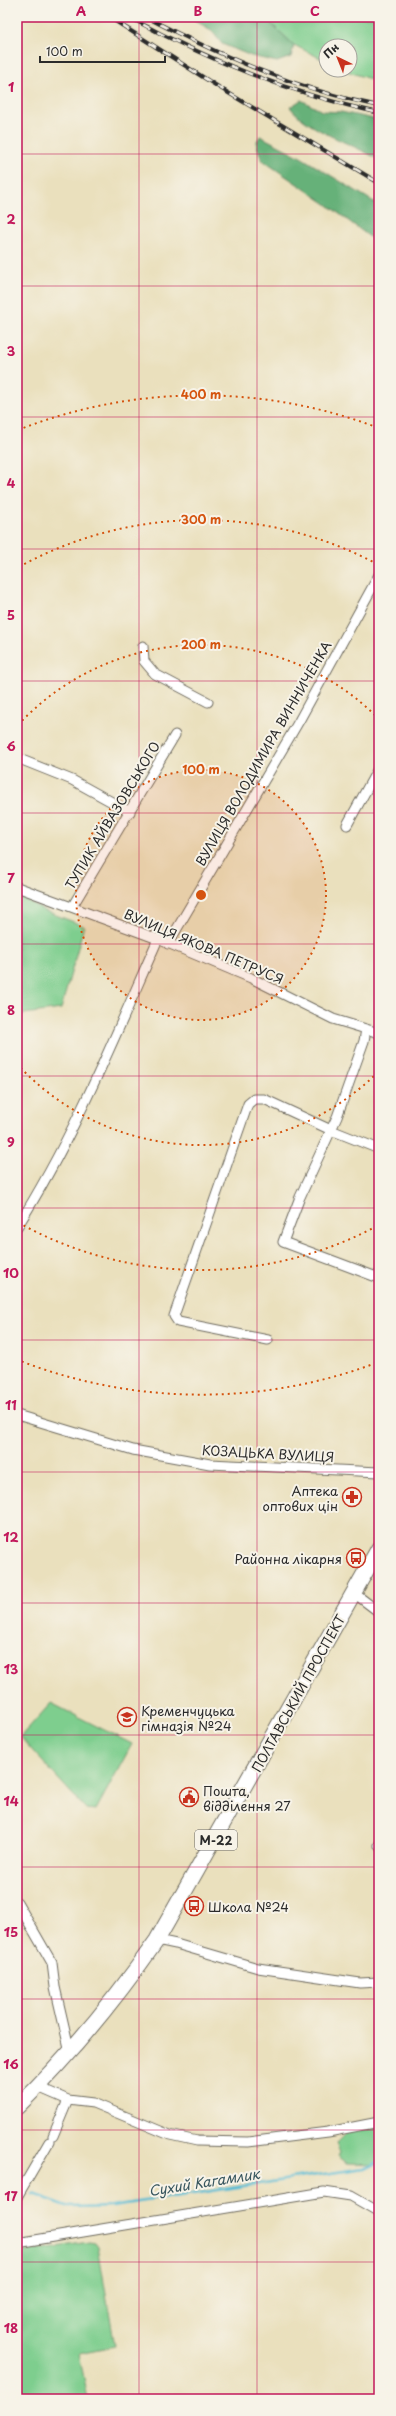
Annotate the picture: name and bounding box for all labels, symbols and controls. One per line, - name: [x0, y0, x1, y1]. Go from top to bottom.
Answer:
- text: A: [76, 1, 86, 20]
- text: B: [194, 1, 203, 20]
- text: C: [310, 1, 320, 20]
- scale bar: [40, 38, 165, 64]
- north arrow: [318, 38, 358, 78]
- text: Пн: [319, 39, 342, 62]
- text: 100 m: [46, 42, 83, 60]
- text: 1: [8, 77, 14, 96]
- text: 2: [6, 209, 16, 228]
- text: 3: [7, 341, 16, 360]
- text: 400 m: [181, 385, 221, 403]
- text: 4: [7, 473, 16, 492]
- text: 300 m: [181, 510, 221, 528]
- text: 5: [7, 605, 15, 624]
- text: 200 m: [181, 635, 221, 653]
- street label: ВУЛИЦЯ ВОЛОДИМИРА ВИННИЧЕНКА: [191, 637, 335, 869]
- text: 6: [6, 736, 16, 755]
- street label: ТУПИК АЙВАЗОВСЬКОГО: [60, 737, 164, 893]
- text: 100 m: [182, 760, 220, 778]
- text: 7: [7, 868, 15, 887]
- centre of rings: [194, 888, 208, 902]
- street label: ВУЛИЦЯ ЯКОВА ПЕТРУСЯ: [121, 904, 287, 988]
- text: 8: [7, 1000, 15, 1019]
- text: 9: [7, 1132, 15, 1151]
- text: 10: [3, 1263, 19, 1282]
- text: 11: [5, 1395, 17, 1414]
- street label: КОЗАЦЬКА ВУЛИЦЯ: [201, 1440, 335, 1466]
- place label: Аптека оптових цін: [263, 1481, 339, 1515]
- pharmacy icon: Аптека оптових цін: [341, 1486, 363, 1508]
- text: 12: [3, 1527, 19, 1546]
- bus stop icon: Районна лікарня: [345, 1547, 367, 1569]
- place label: Районна лікарня: [234, 1549, 342, 1568]
- street label: ПОЛТАВСЬКИЙ ПРОСПЕКТ: [247, 1611, 349, 1775]
- text: 13: [4, 1659, 19, 1678]
- place label: Кременчуцька гімназія №24: [141, 1701, 236, 1735]
- school or university icon: Кременчуцька гімназія №24: [116, 1706, 138, 1728]
- place label: Пошта, відділення 27: [203, 1781, 291, 1815]
- public building icon: Пошта, відділення 27: [178, 1786, 200, 1808]
- text: 14: [3, 1791, 19, 1810]
- road number: М-22: [195, 1830, 237, 1850]
- bus stop icon: Школа №24: [183, 1895, 205, 1917]
- place label: Школа №24: [208, 1897, 289, 1916]
- text: 15: [4, 1922, 18, 1941]
- text: 16: [3, 2054, 19, 2073]
- water label: Сухий Кагамлик: [147, 2163, 263, 2201]
- text: 17: [4, 2186, 18, 2205]
- text: 18: [4, 2318, 18, 2337]

